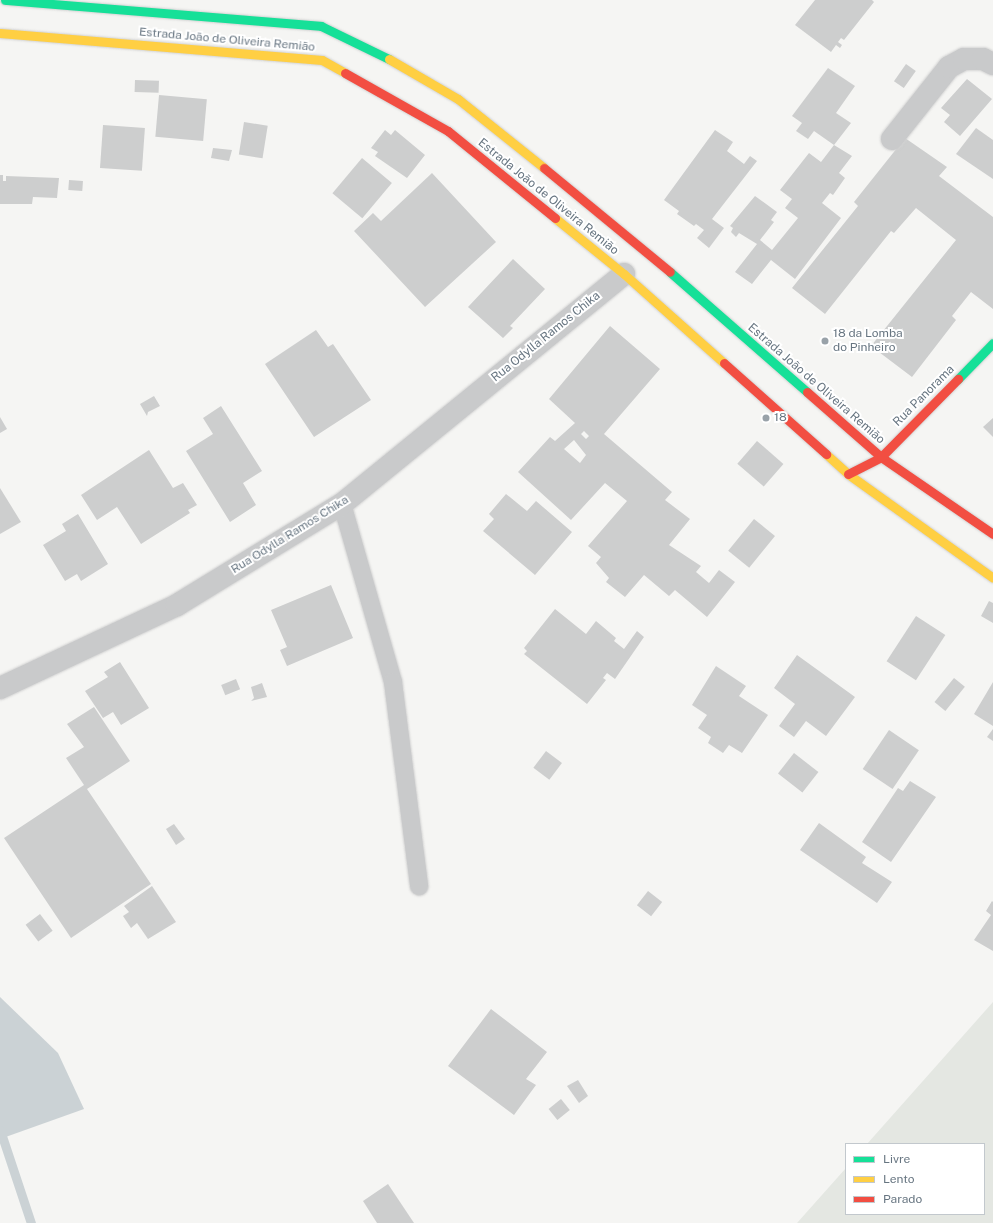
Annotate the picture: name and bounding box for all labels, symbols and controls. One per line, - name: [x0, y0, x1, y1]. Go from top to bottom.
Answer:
- street label: Estrada João de Oliveira Remião: [138, 25, 316, 55]
- street label: Estrada João de Oliveira Remião: [475, 136, 621, 258]
- street label: Rua Odylla Ramos Chika: [489, 289, 603, 385]
- street label: Estrada João de Oliveira Remião: [745, 321, 887, 447]
- place label: 18 da Lomba do Pinheiro: [833, 327, 903, 355]
- marker: 18 da Lomba do Pinheiro: [820, 336, 830, 346]
- street label: Rua Panorama: [890, 362, 958, 430]
- place label: 18: [774, 411, 787, 425]
- marker: 18: [761, 413, 771, 423]
- street label: Rua Odylla Ramos Chika: [229, 493, 351, 577]
- legend: [845, 1143, 985, 1215]
- text: Livre: [883, 1152, 910, 1166]
- text: Lento: [883, 1172, 914, 1186]
- text: Parado: [883, 1192, 922, 1206]

